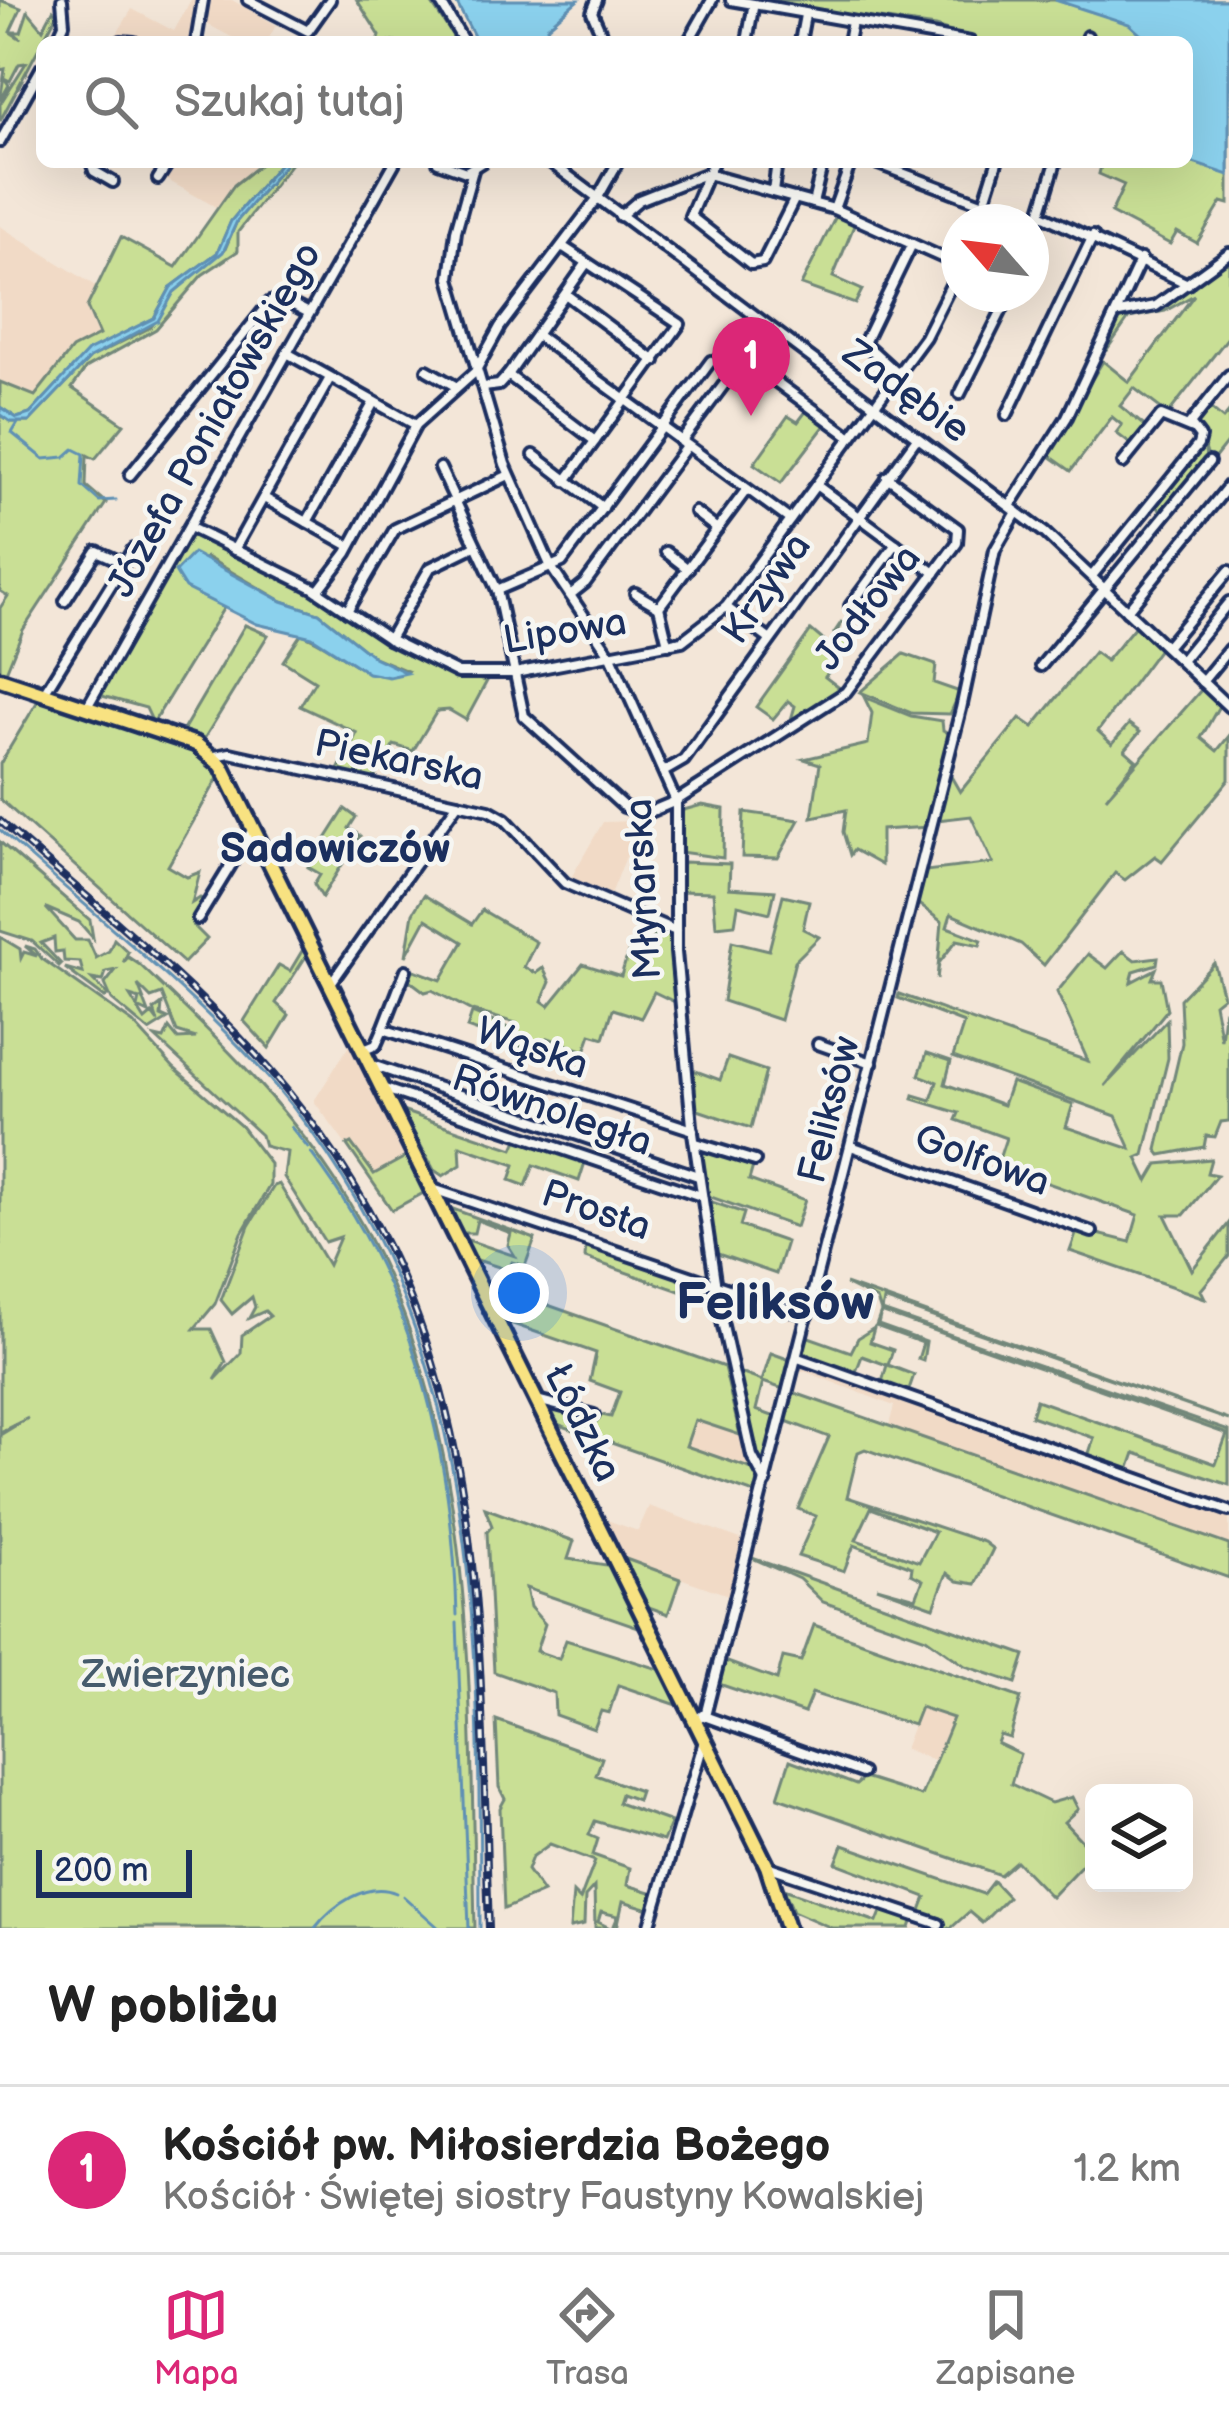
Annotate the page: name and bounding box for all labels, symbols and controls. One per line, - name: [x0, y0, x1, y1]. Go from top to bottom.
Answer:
- search box: [36, 36, 1193, 168]
- icon: search: [78, 69, 144, 135]
- text: Szukaj tutaj: [174, 75, 405, 130]
- north arrow: [941, 204, 1049, 312]
- street label: Józefa Poniatowskiego: [98, 234, 332, 606]
- pin: 1: [712, 317, 790, 416]
- street label: Zadębie: [832, 330, 979, 454]
- street label: Krzywa: [712, 525, 822, 653]
- street label: Jodłowa: [805, 536, 931, 680]
- street label: Lipowa: [500, 599, 630, 665]
- street label: Piekarska: [310, 720, 488, 802]
- street label: Młynarska: [616, 797, 672, 981]
- district label: Sadowiczów: [220, 824, 450, 875]
- street label: Wąska: [470, 1008, 594, 1090]
- street label: Feliksów: [789, 1032, 871, 1188]
- street label: Równoległa: [446, 1055, 658, 1167]
- street label: Golfowa: [908, 1115, 1056, 1207]
- street label: Prosta: [535, 1171, 657, 1251]
- your location: [489, 1263, 549, 1323]
- district label: Feliksów: [676, 1273, 874, 1334]
- street label: Łódzka: [533, 1356, 631, 1490]
- park label: Zwierzyniec: [81, 1652, 290, 1699]
- map controls: [1085, 1784, 1193, 1892]
- button: layers: [1085, 1784, 1193, 1892]
- scale bar: [36, 1844, 192, 1897]
- text: 200 m: [54, 1851, 148, 1891]
- text: W pobliżu: [48, 1976, 279, 2037]
- text: Kościół pw. Miłosierdzia Bożego: [162, 2119, 830, 2174]
- text: 1: [79, 2146, 95, 2193]
- text: 1.2 km: [1073, 2146, 1181, 2193]
- text: Kościół · Świętej siostry Faustyny Kowalskiej: [162, 2174, 924, 2221]
- tab: Mapa: [154, 2282, 239, 2394]
- tab: Trasa: [546, 2282, 629, 2394]
- tab: Zapisane: [936, 2282, 1075, 2394]

